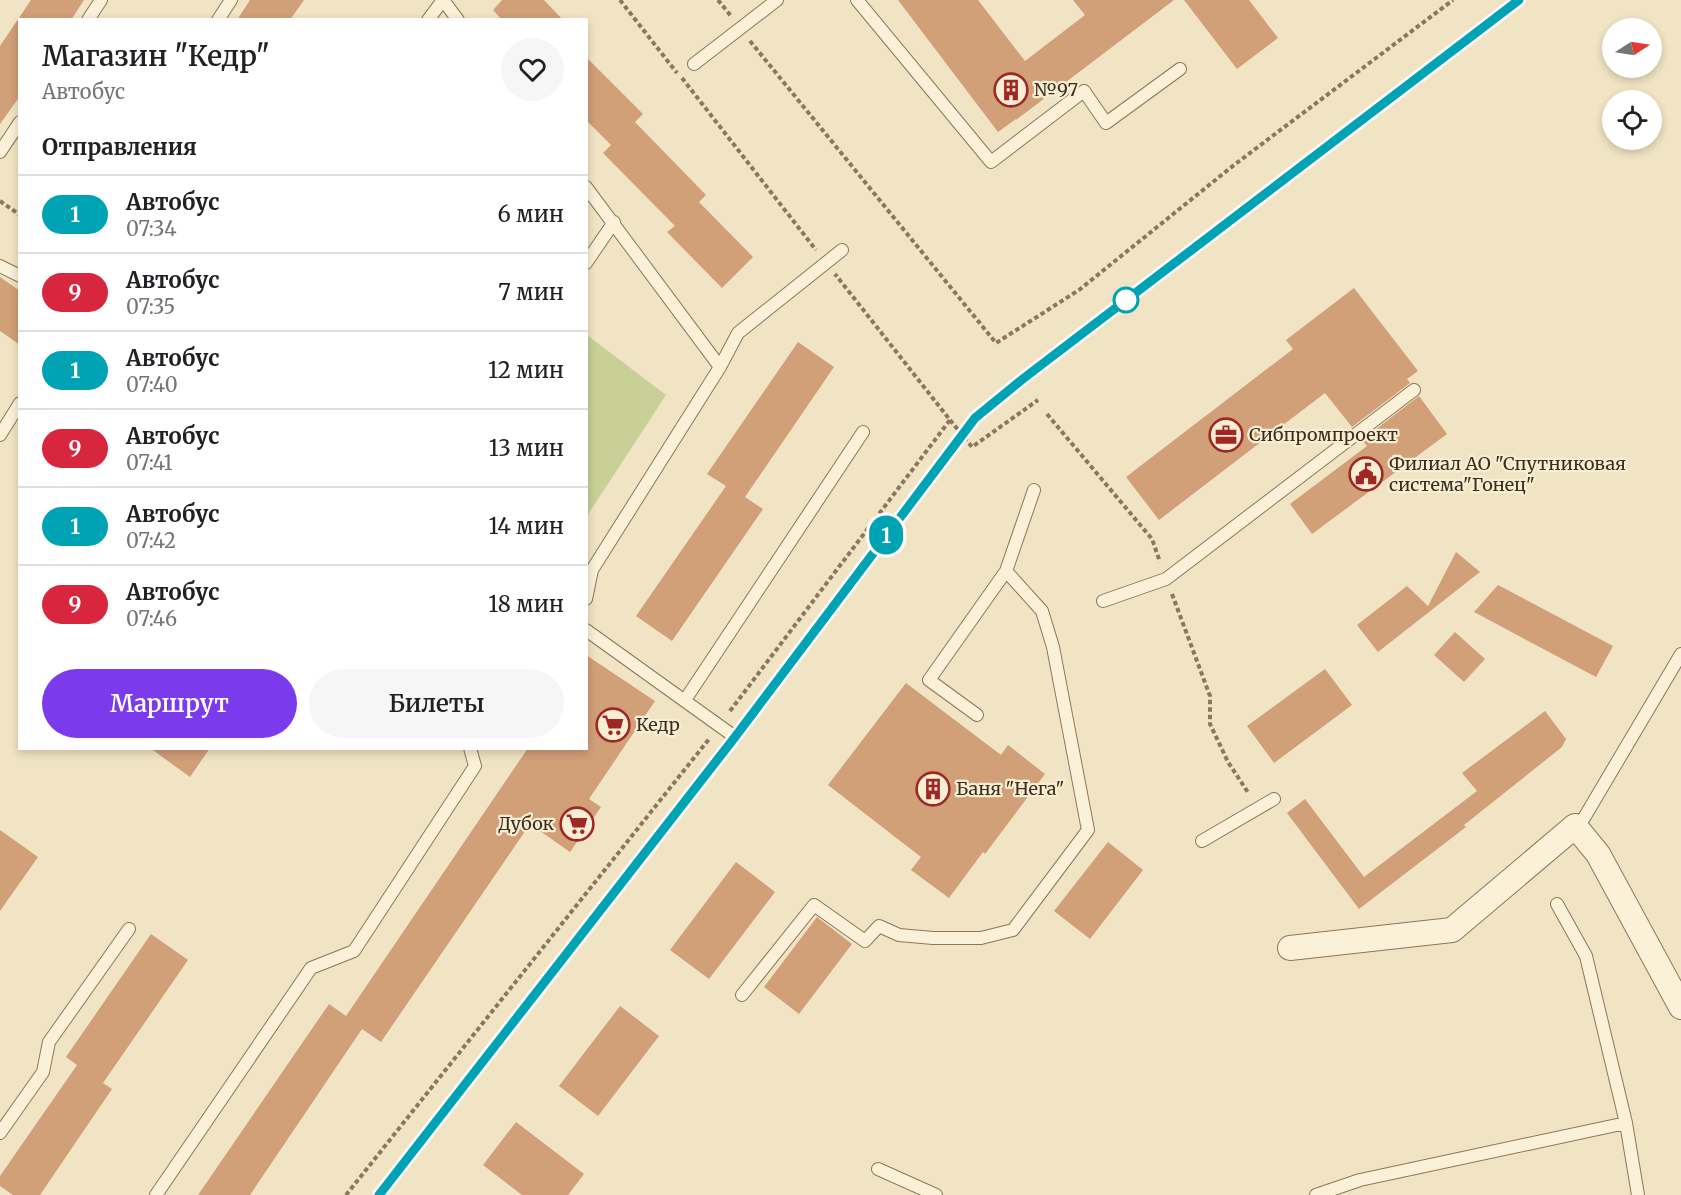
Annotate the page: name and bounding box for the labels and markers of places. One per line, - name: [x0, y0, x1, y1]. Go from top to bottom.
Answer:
- building icon: №97: [993, 72, 1029, 108]
- place label: №97: [1034, 78, 1078, 101]
- unlabelled marker: [1113, 287, 1139, 313]
- office icon: Сибпромпроект: [1208, 417, 1244, 453]
- place label: Сибпромпроект: [1249, 423, 1398, 446]
- place label: Филиал АО "Спутниковая система"Гонец": [1389, 452, 1626, 496]
- public building icon: Филиал АО "Спутниковая система"Гонец": [1348, 456, 1384, 492]
- supermarket icon: Кедр: [595, 707, 631, 743]
- place label: Кедр: [636, 713, 680, 736]
- building icon: Баня "Нега": [915, 771, 951, 807]
- place label: Баня "Нега": [956, 777, 1064, 800]
- supermarket icon: Дубок: [559, 806, 595, 842]
- place label: Дубок: [498, 812, 555, 835]

